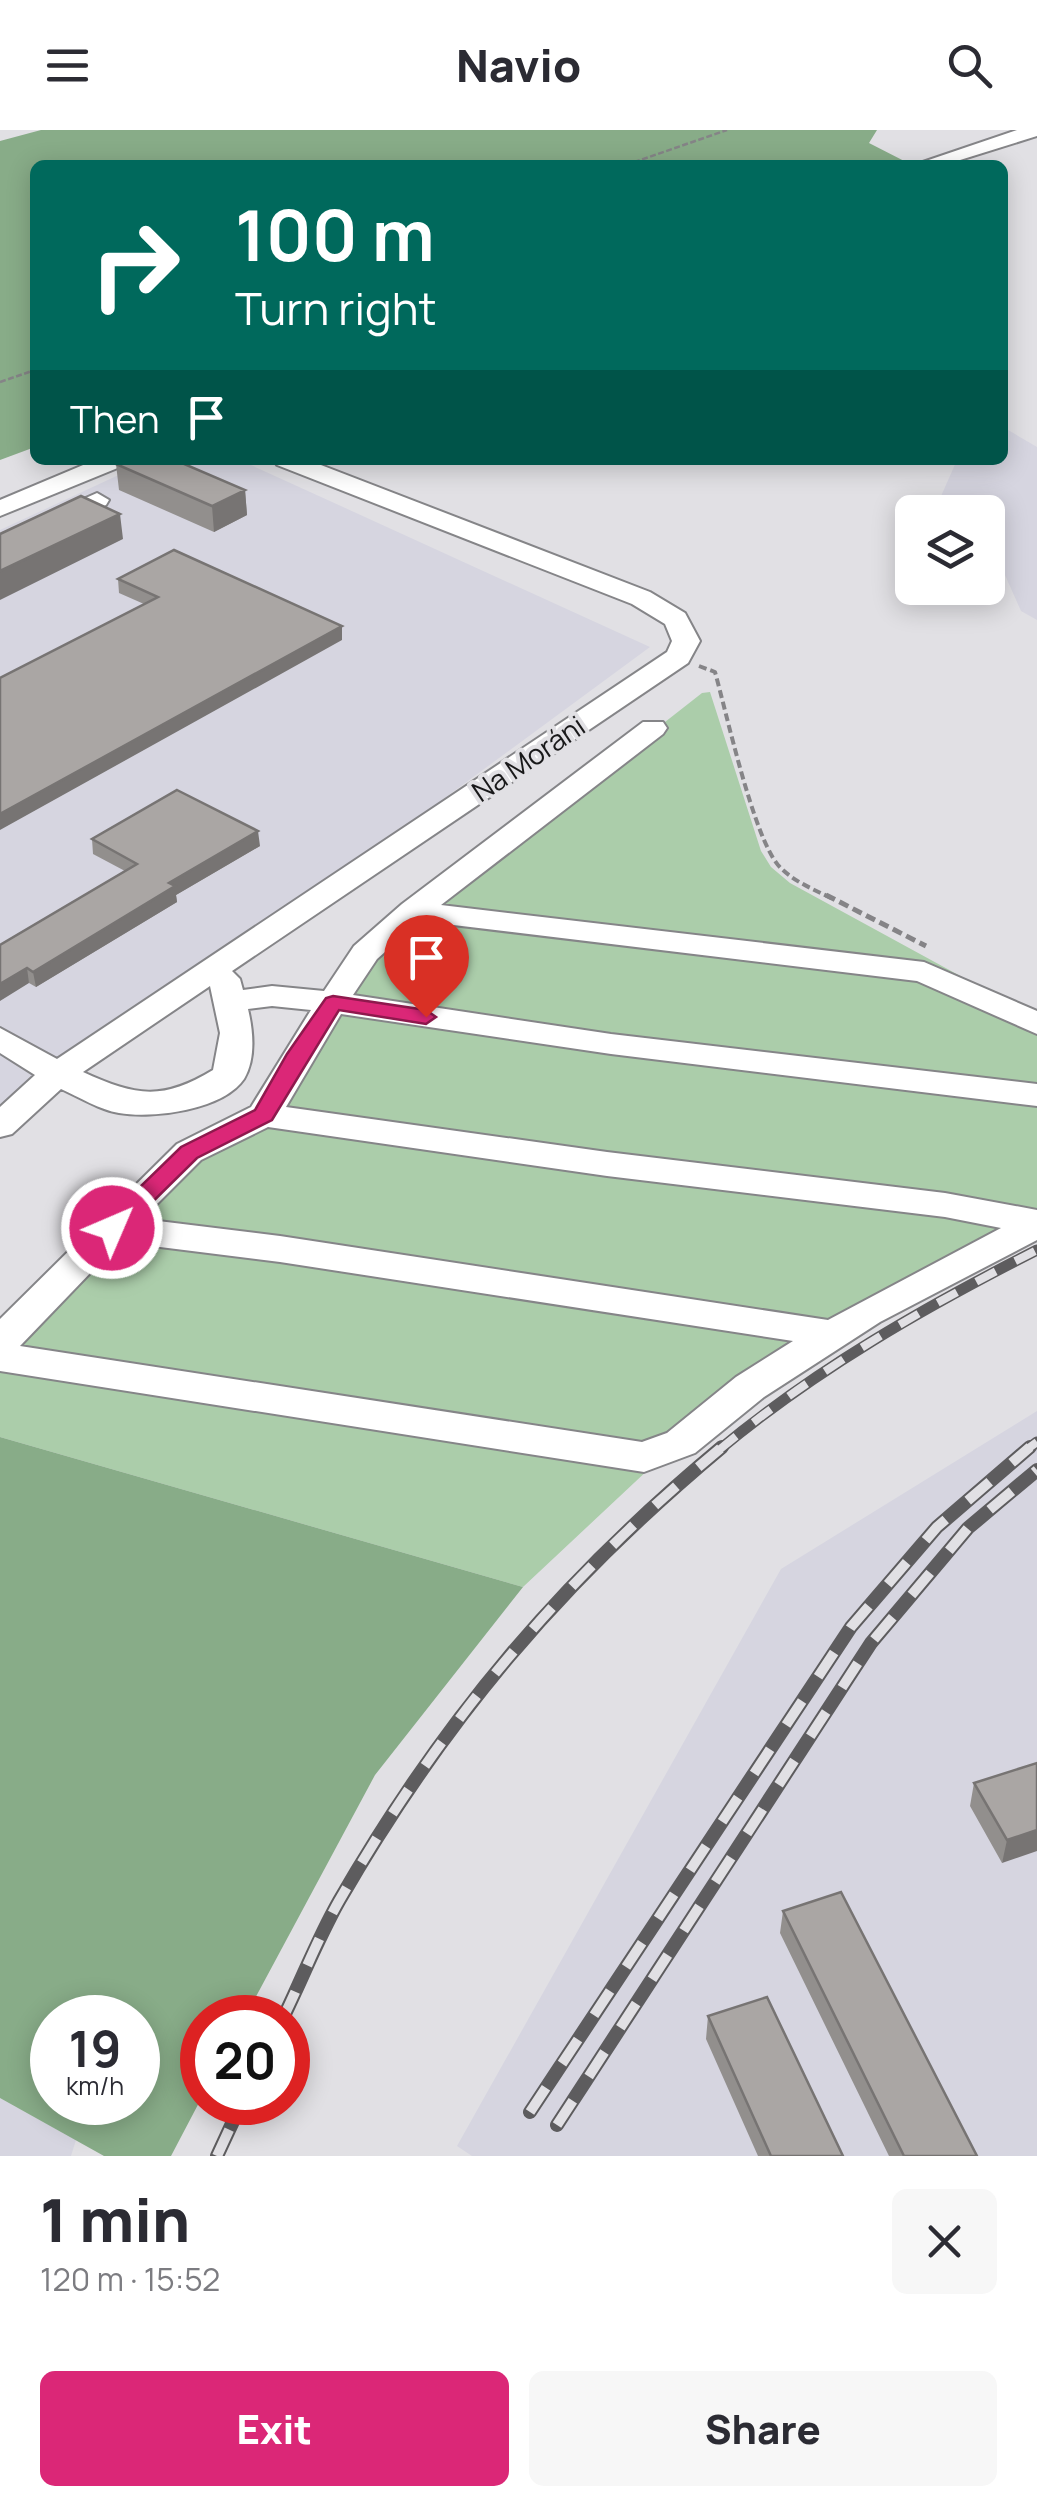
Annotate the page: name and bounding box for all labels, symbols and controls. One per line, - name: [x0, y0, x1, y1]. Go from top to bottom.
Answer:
- text: Navio: [456, 34, 581, 96]
- icon: menu: [40, 38, 95, 93]
- icon: search: [942, 38, 997, 93]
- text: 100 m: [235, 186, 435, 282]
- icon: right: [70, 200, 200, 330]
- text: Turn right: [235, 277, 436, 339]
- icon: arrive: [179, 390, 234, 445]
- text: Then: [70, 392, 159, 444]
- map controls: [895, 495, 1005, 605]
- button: layers: [895, 495, 1005, 605]
- street label: Na Moráni: [464, 706, 592, 810]
- pin: [384, 915, 469, 1018]
- icon: arrive: [399, 930, 454, 985]
- position arrow: [60, 1176, 164, 1280]
- speed limit sign: 20: [180, 1995, 310, 2125]
- text: 19: [69, 2014, 121, 2082]
- text: km/h: [66, 2068, 124, 2103]
- text: 1 min: [40, 2178, 190, 2260]
- button: close: [892, 2189, 997, 2294]
- text: 120 m · 15:52: [40, 2257, 220, 2301]
- button: Exit: [40, 2371, 509, 2486]
- button: Share: [529, 2371, 997, 2486]

